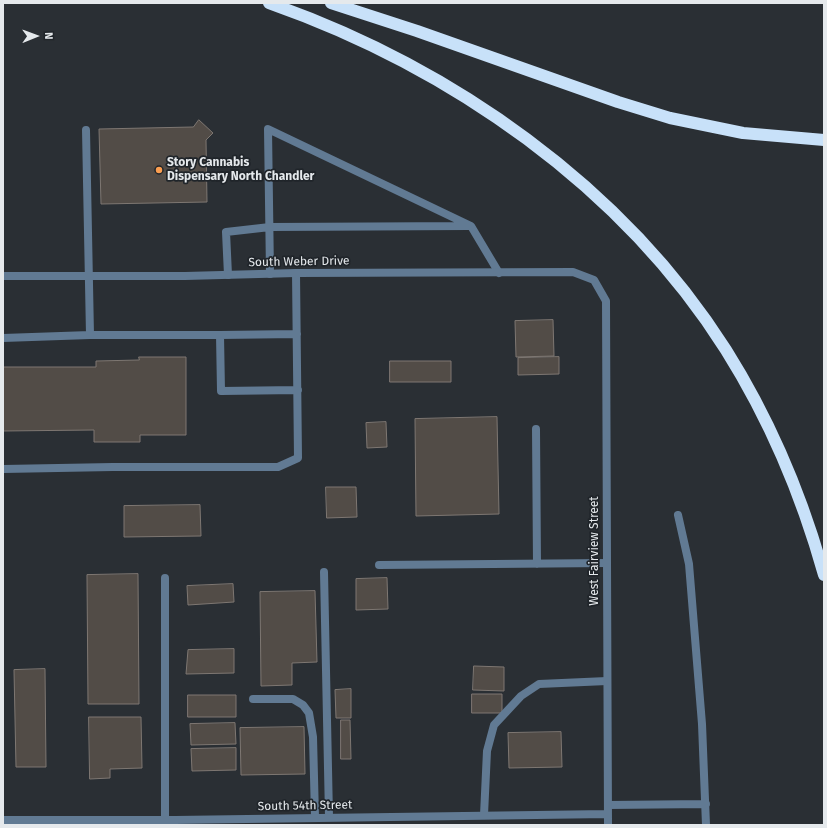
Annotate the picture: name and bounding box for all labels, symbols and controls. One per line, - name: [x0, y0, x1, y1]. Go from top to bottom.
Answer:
- north arrow: [16, 16, 56, 56]
- text: N: [42, 32, 55, 40]
- place label: Story Cannabis Dispensary North Chandler: [167, 156, 314, 184]
- marker: Story Cannabis Dispensary North Chandler: [154, 165, 164, 175]
- street label: South Weber Drive: [248, 254, 350, 270]
- street label: West Fairview Street: [588, 496, 602, 606]
- street label: South 54th Street: [258, 798, 352, 814]

